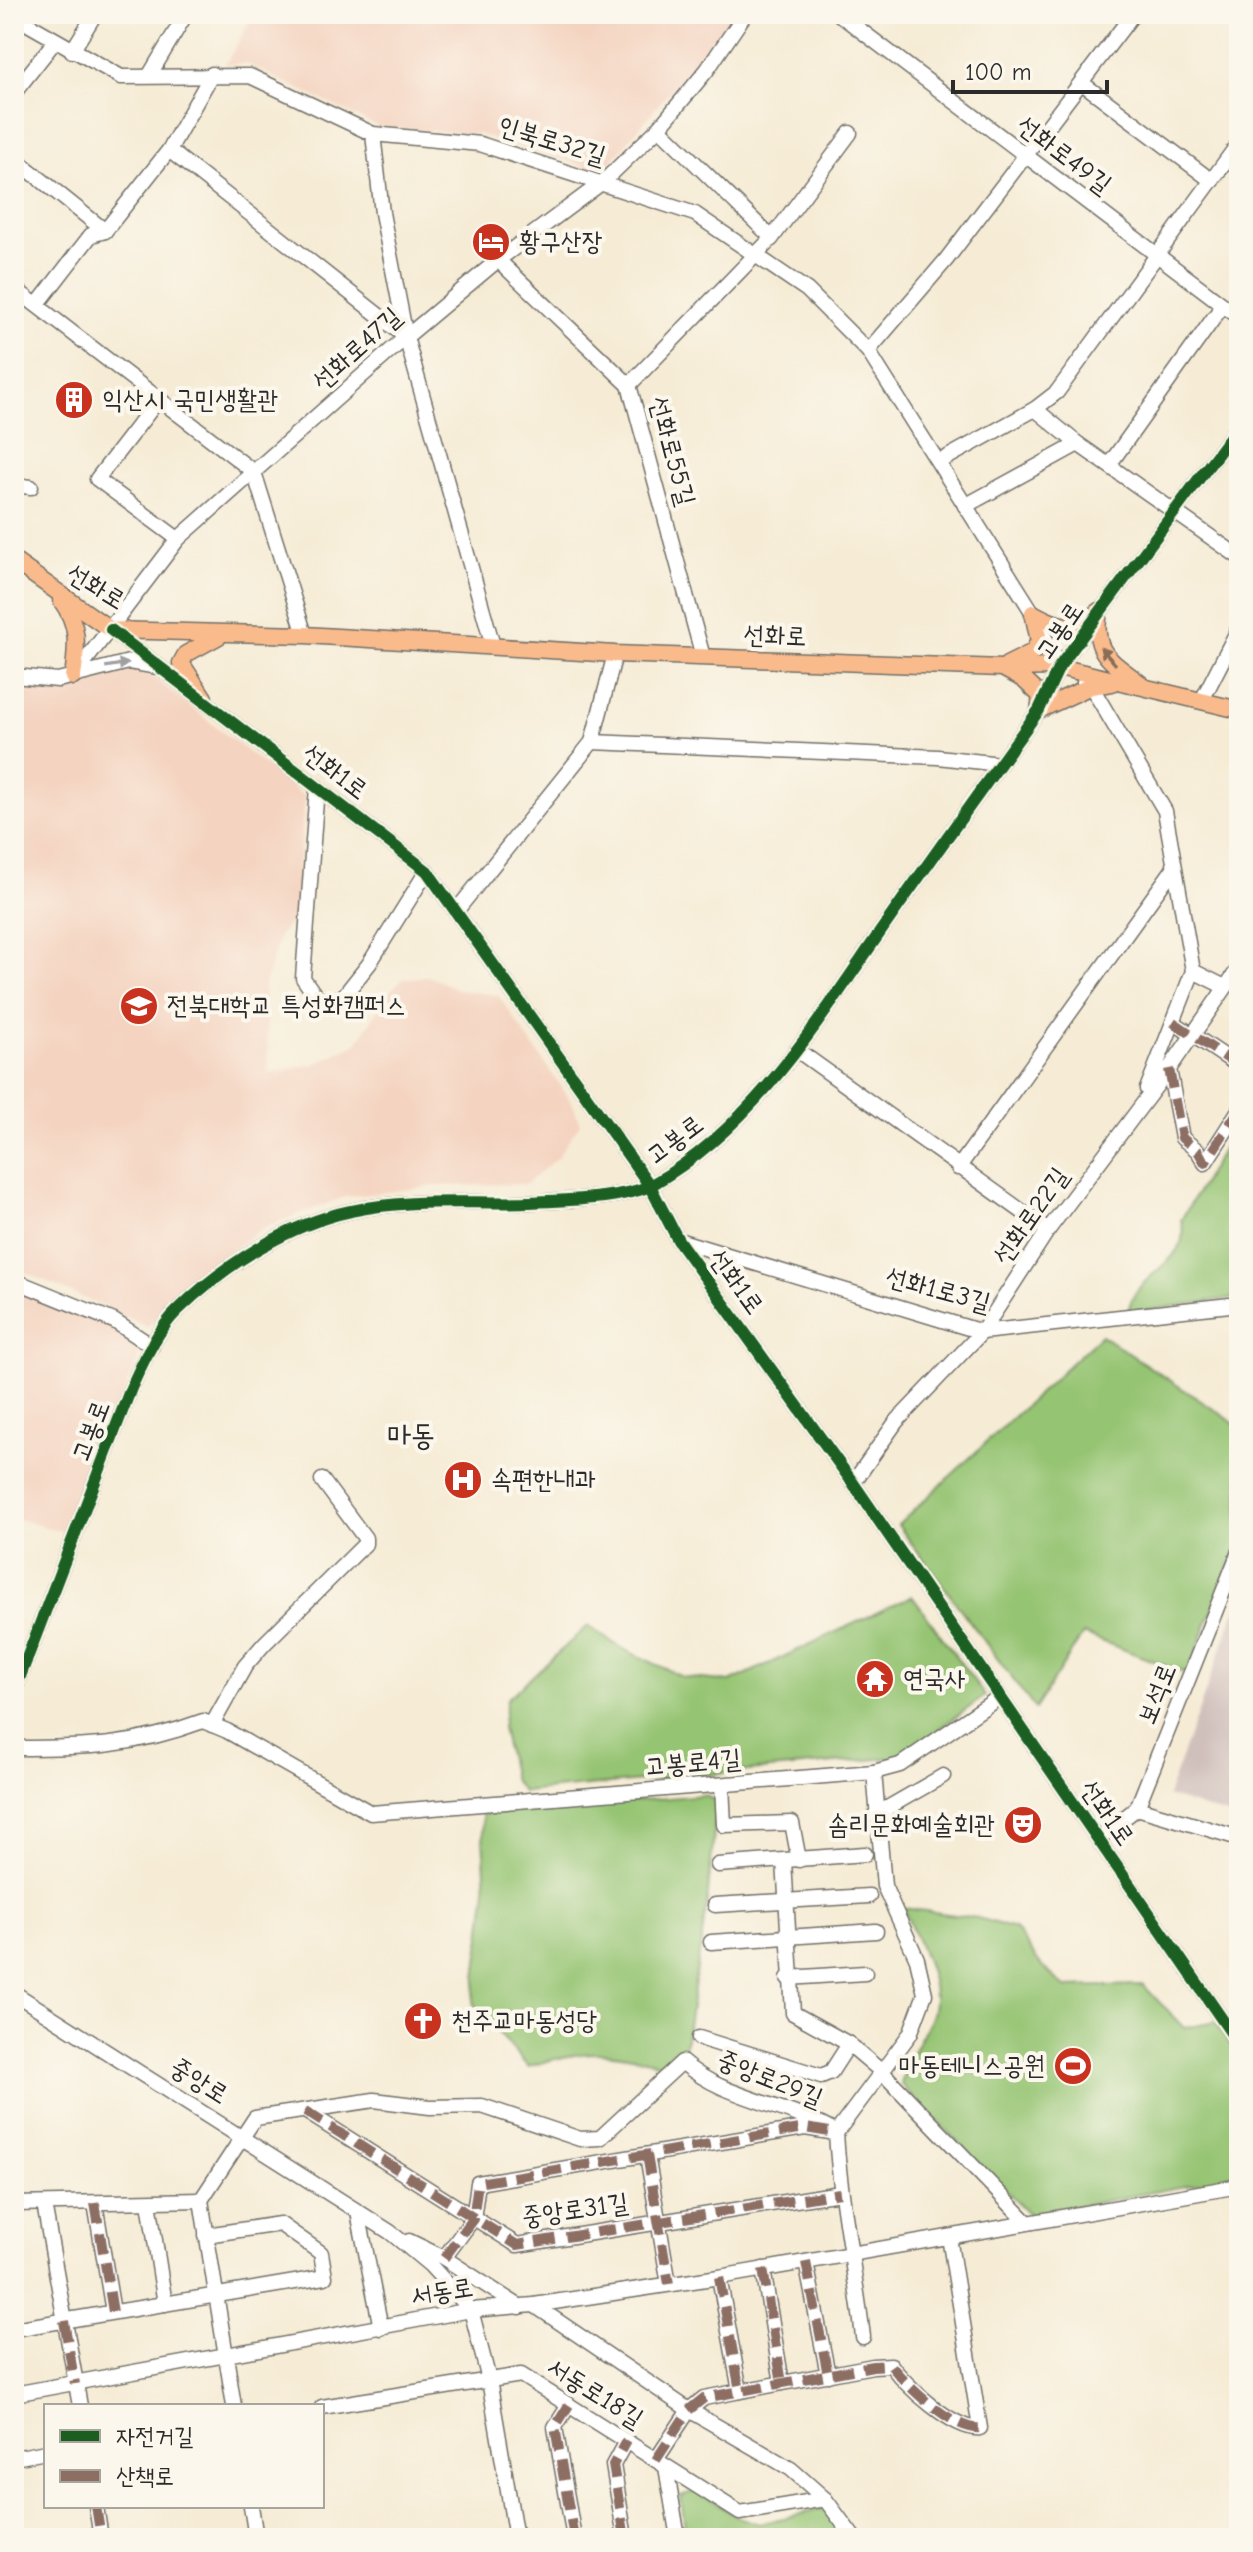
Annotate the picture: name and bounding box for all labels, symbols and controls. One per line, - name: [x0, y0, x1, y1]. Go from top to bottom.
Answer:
- scale bar: [953, 44, 1107, 94]
- text: 100 m: [965, 58, 1032, 86]
- street label: 선화로49길: [1011, 110, 1117, 200]
- street label: 인북로32길: [495, 111, 609, 172]
- hotel icon: 황구산장: [470, 221, 512, 263]
- place label: 황구산장: [519, 227, 603, 257]
- street label: 선화로47길: [307, 301, 407, 396]
- building icon: 익산시 국민생활관: [53, 379, 95, 421]
- place label: 익산시 국민생활관: [102, 385, 278, 415]
- street label: 선화로55길: [643, 393, 701, 509]
- street label: 선화로: [61, 558, 131, 616]
- street label: 고봉로: [1030, 597, 1090, 665]
- street label: 선화로: [743, 620, 807, 652]
- one-way arrow: [1100, 647, 1118, 666]
- one-way arrow: [105, 658, 130, 670]
- street label: 선화1로: [297, 738, 373, 806]
- school or university icon: 전북대학교 특성화캠퍼스: [118, 985, 160, 1027]
- place label: 전북대학교 특성화캠퍼스: [167, 991, 406, 1021]
- street label: 고봉로: [641, 1109, 709, 1171]
- street label: 선화로22길: [987, 1162, 1075, 1270]
- street label: 선화1로: [702, 1244, 770, 1320]
- street label: 선화1로3길: [882, 1262, 994, 1318]
- street label: 고봉로: [66, 1396, 116, 1466]
- district label: 마동: [387, 1418, 435, 1453]
- hospital icon: 속편한내과: [442, 1459, 484, 1501]
- place label: 속편한내과: [491, 1465, 596, 1495]
- temple icon: 연국사: [854, 1658, 896, 1700]
- street label: 보석로: [1131, 1659, 1183, 1729]
- place label: 연국사: [903, 1664, 966, 1694]
- street label: 고봉로4길: [644, 1744, 742, 1782]
- street label: 선화1로: [1074, 1774, 1140, 1852]
- theatre icon: 솜리문화예술회관: [1002, 1804, 1044, 1846]
- place label: 솜리문화예술회관: [828, 1810, 995, 1840]
- church icon: 천주교마동성당: [402, 2000, 444, 2042]
- place label: 천주교마동성당: [451, 2006, 598, 2036]
- street label: 중앙로29길: [713, 2044, 827, 2114]
- sports icon: 마동테니스공원: [1052, 2045, 1094, 2087]
- place label: 마동테니스공원: [899, 2051, 1045, 2081]
- street label: 중앙로: [164, 2052, 234, 2110]
- street label: 중앙로31길: [520, 2188, 630, 2232]
- street label: 서동로: [409, 2272, 475, 2312]
- street label: 서동로18길: [542, 2352, 649, 2434]
- legend: [44, 2404, 324, 2508]
- text: 자전거길: [116, 2422, 193, 2450]
- text: 산책로: [116, 2462, 174, 2490]

